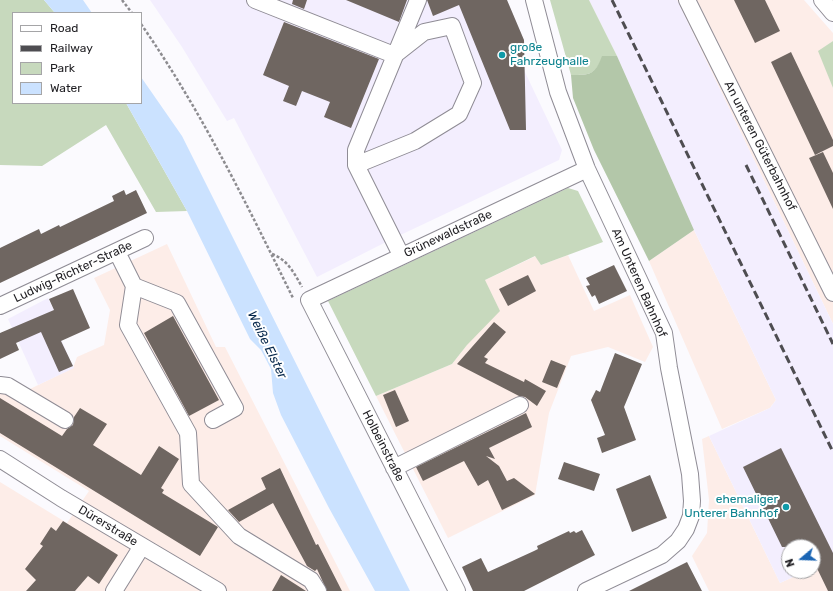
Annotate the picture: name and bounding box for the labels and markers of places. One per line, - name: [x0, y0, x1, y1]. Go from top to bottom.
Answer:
- place label: große Fahrzeughalle: [510, 41, 589, 69]
- marker: große Fahrzeughalle: [497, 50, 507, 60]
- place label: ehemaliger Unterer Bahnhof: [684, 493, 778, 521]
- marker: ehemaliger Unterer Bahnhof: [781, 502, 791, 512]

